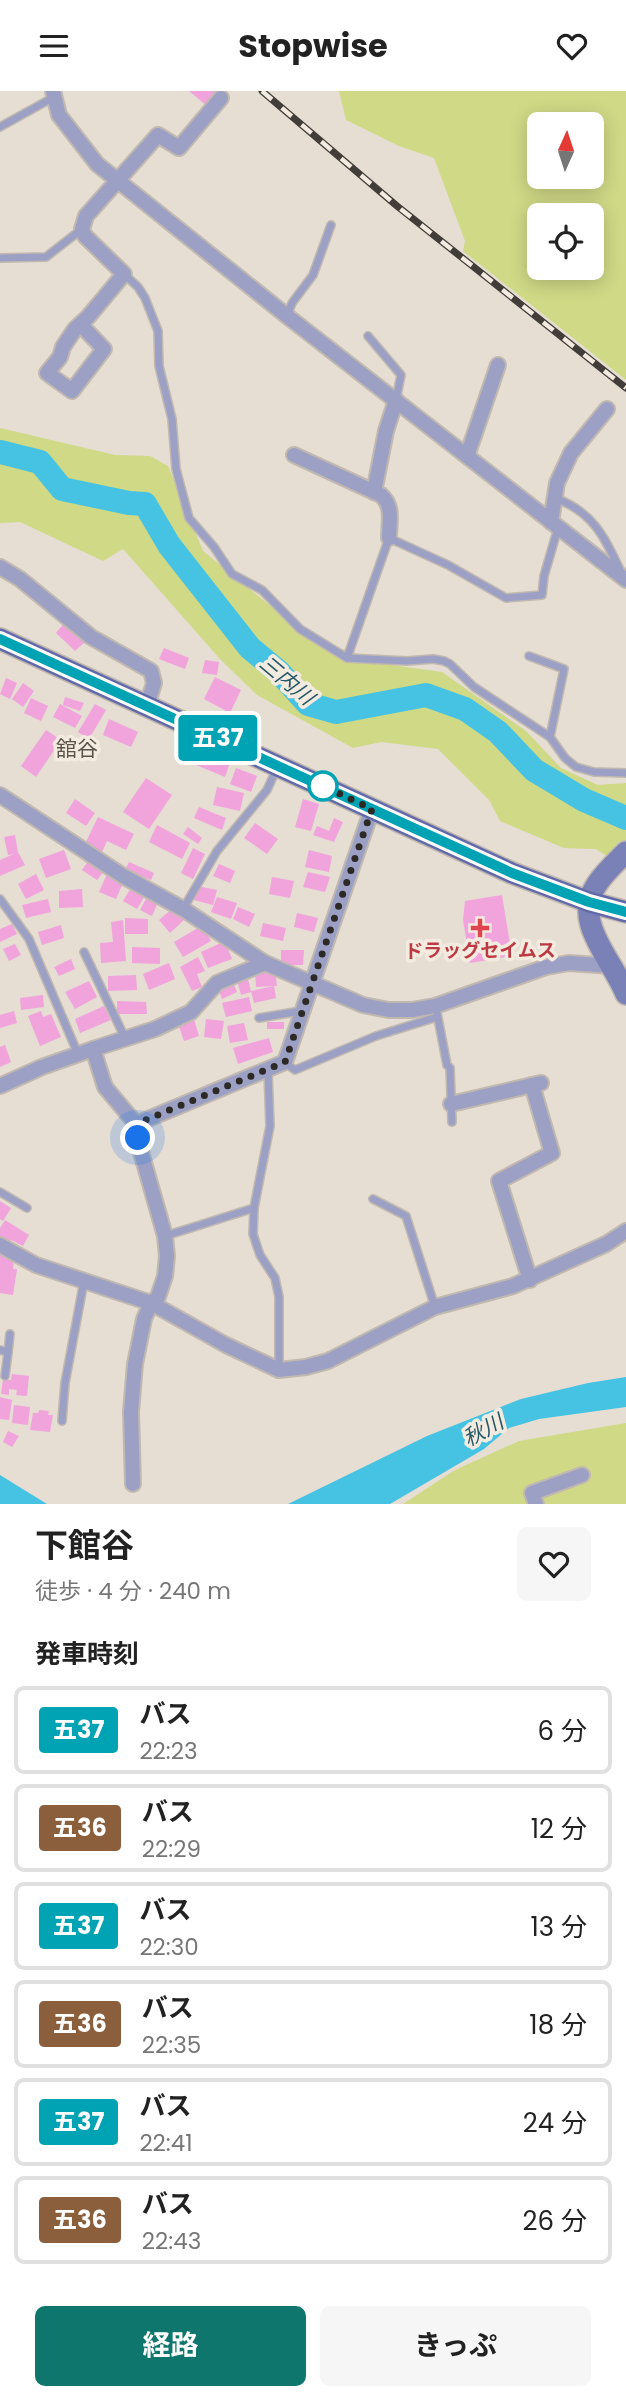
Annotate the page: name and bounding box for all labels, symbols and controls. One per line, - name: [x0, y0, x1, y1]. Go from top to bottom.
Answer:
- text: Stopwise: [238, 23, 388, 68]
- icon: menu: [35, 27, 73, 65]
- icon: heart: [553, 27, 591, 65]
- north arrow: [527, 112, 604, 189]
- map controls: [527, 112, 604, 280]
- button: locate: [527, 203, 604, 280]
- water label: 三内川: [254, 649, 322, 713]
- line badge: 五37: [178, 715, 258, 761]
- text: 五37: [192, 721, 244, 754]
- district label: 舘谷: [56, 734, 98, 763]
- unlabelled marker: [308, 771, 338, 801]
- marker: ドラッグセイムス: [472, 920, 488, 936]
- place label: ドラッグセイムス: [404, 937, 556, 964]
- your location: [120, 1120, 155, 1155]
- water label: 秋川: [458, 1406, 510, 1453]
- text: 下館谷: [35, 1522, 134, 1569]
- button: heart: [517, 1527, 591, 1601]
- text: 徒歩 · 4 分 · 240 m: [35, 1575, 231, 1607]
- text: 発車時刻: [35, 1636, 139, 1672]
- text: バス: [139, 1696, 191, 1732]
- text: 五37: [53, 1713, 104, 1746]
- text: 6 分: [538, 1713, 587, 1749]
- text: 22:23: [139, 1735, 198, 1767]
- text: バス: [142, 1794, 194, 1830]
- text: 五36: [53, 1811, 107, 1844]
- text: 12 分: [531, 1811, 587, 1847]
- text: 22:29: [142, 1833, 201, 1865]
- text: バス: [139, 1892, 191, 1928]
- text: 五37: [53, 1909, 104, 1942]
- text: 13 分: [530, 1909, 587, 1945]
- text: 22:30: [139, 1931, 199, 1963]
- text: バス: [142, 1990, 194, 2026]
- text: 五36: [53, 2007, 107, 2040]
- text: 18 分: [529, 2007, 587, 2043]
- text: 22:35: [142, 2029, 201, 2061]
- text: バス: [139, 2088, 191, 2124]
- text: 五37: [53, 2105, 104, 2138]
- text: 24 分: [523, 2105, 587, 2141]
- text: 22:41: [139, 2127, 193, 2159]
- text: バス: [142, 2186, 194, 2222]
- text: 五36: [53, 2203, 107, 2236]
- text: 26 分: [523, 2203, 587, 2239]
- text: 22:43: [142, 2225, 201, 2257]
- button: 経路: [35, 2306, 306, 2386]
- button: きっぷ: [320, 2306, 591, 2386]

